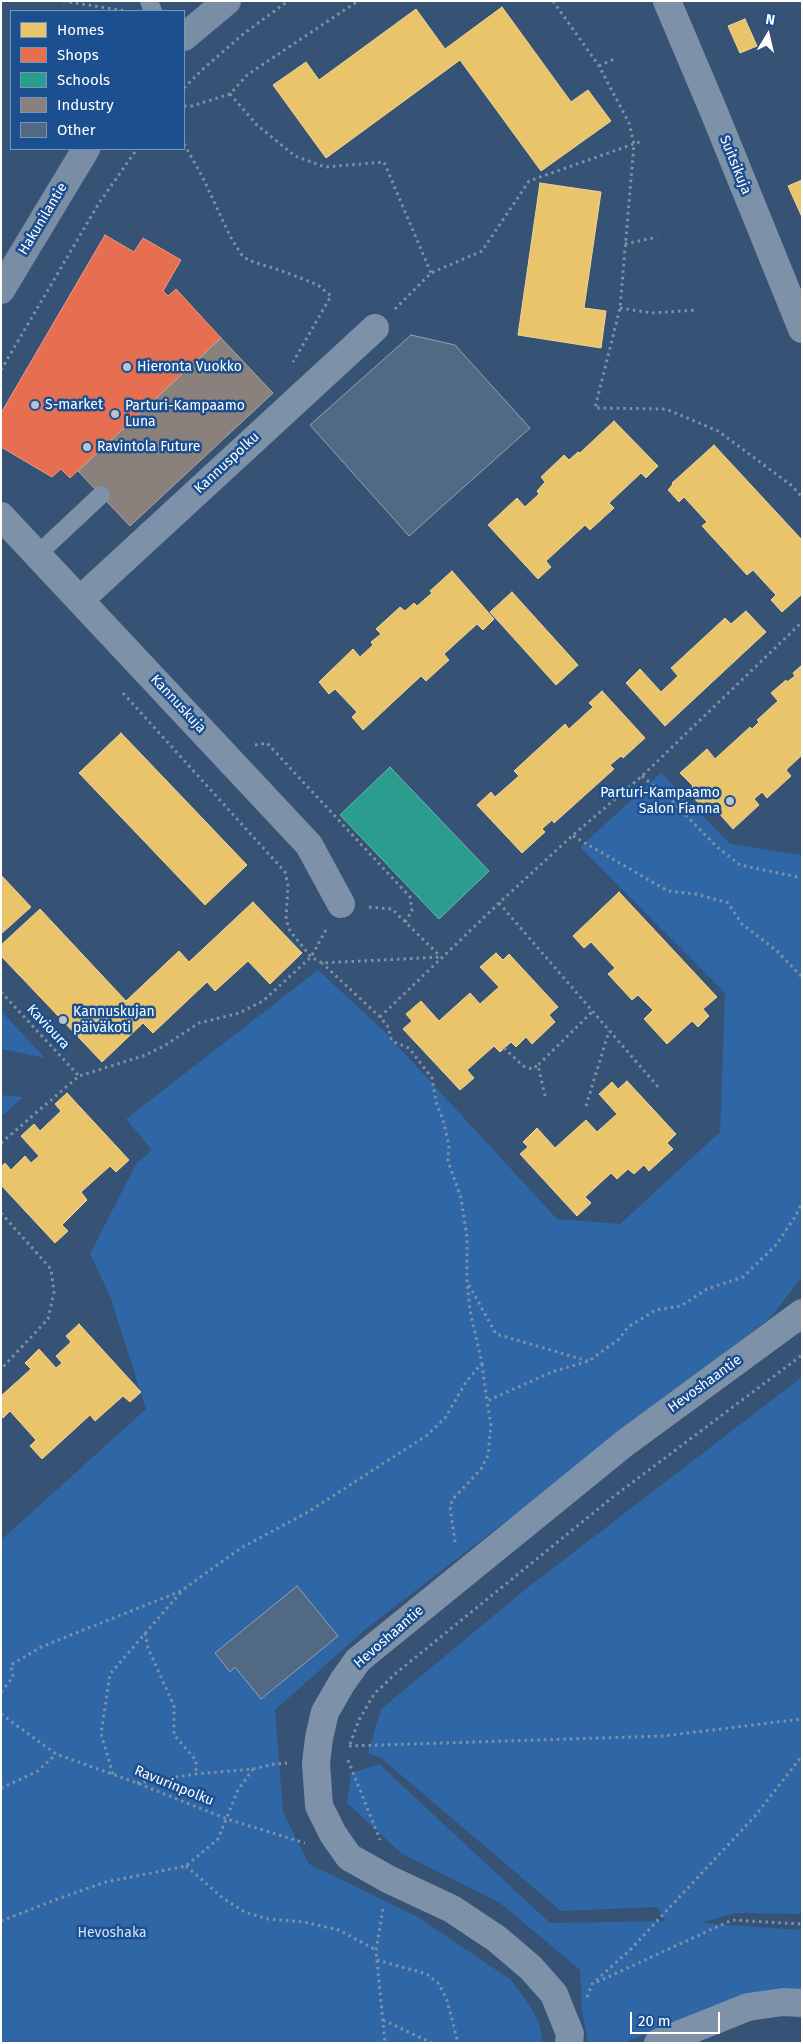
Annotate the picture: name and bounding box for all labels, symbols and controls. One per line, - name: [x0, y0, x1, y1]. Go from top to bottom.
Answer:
- legend: [10, 10, 185, 150]
- north arrow: [743, 10, 793, 60]
- text: N: [764, 11, 776, 29]
- text: Homes: [57, 21, 104, 39]
- text: Shops: [57, 46, 99, 64]
- text: Schools: [57, 71, 110, 89]
- text: Industry: [57, 96, 114, 114]
- text: Other: [57, 121, 96, 139]
- street label: Suitsikuja: [716, 133, 754, 197]
- street label: Hakunilantie: [15, 180, 71, 258]
- place label: Hieronta Vuokko: [137, 359, 242, 375]
- marker: Hieronta Vuokko: [121, 361, 133, 373]
- place label: S-market: [45, 397, 103, 413]
- place label: Parturi-Kampaamo Luna: [125, 398, 245, 431]
- marker: S-market: [29, 399, 41, 411]
- marker: Parturi-Kampaamo Luna: [109, 408, 121, 420]
- street label: Kannuspolku: [191, 429, 263, 497]
- place label: Ravintola Future: [97, 439, 200, 455]
- marker: Ravintola Future: [81, 441, 93, 453]
- street label: Kannuskuja: [147, 671, 209, 737]
- place label: Parturi-Kampaamo Salon Fianna: [600, 785, 720, 818]
- marker: Parturi-Kampaamo Salon Fianna: [724, 795, 736, 807]
- street label: Kavioura: [23, 1001, 73, 1053]
- place label: Kannuskujan päiväkoti: [73, 1004, 155, 1036]
- marker: Kannuskujan päiväkoti: [57, 1014, 69, 1026]
- street label: Hevoshaantie: [665, 1352, 745, 1416]
- street label: Hevoshaantie: [351, 1602, 427, 1672]
- street label: Ravurinpolku: [132, 1762, 216, 1810]
- park label: Hevoshaka: [77, 1925, 147, 1941]
- scale bar: [633, 2002, 723, 2034]
- text: 20 m: [638, 2012, 671, 2030]

